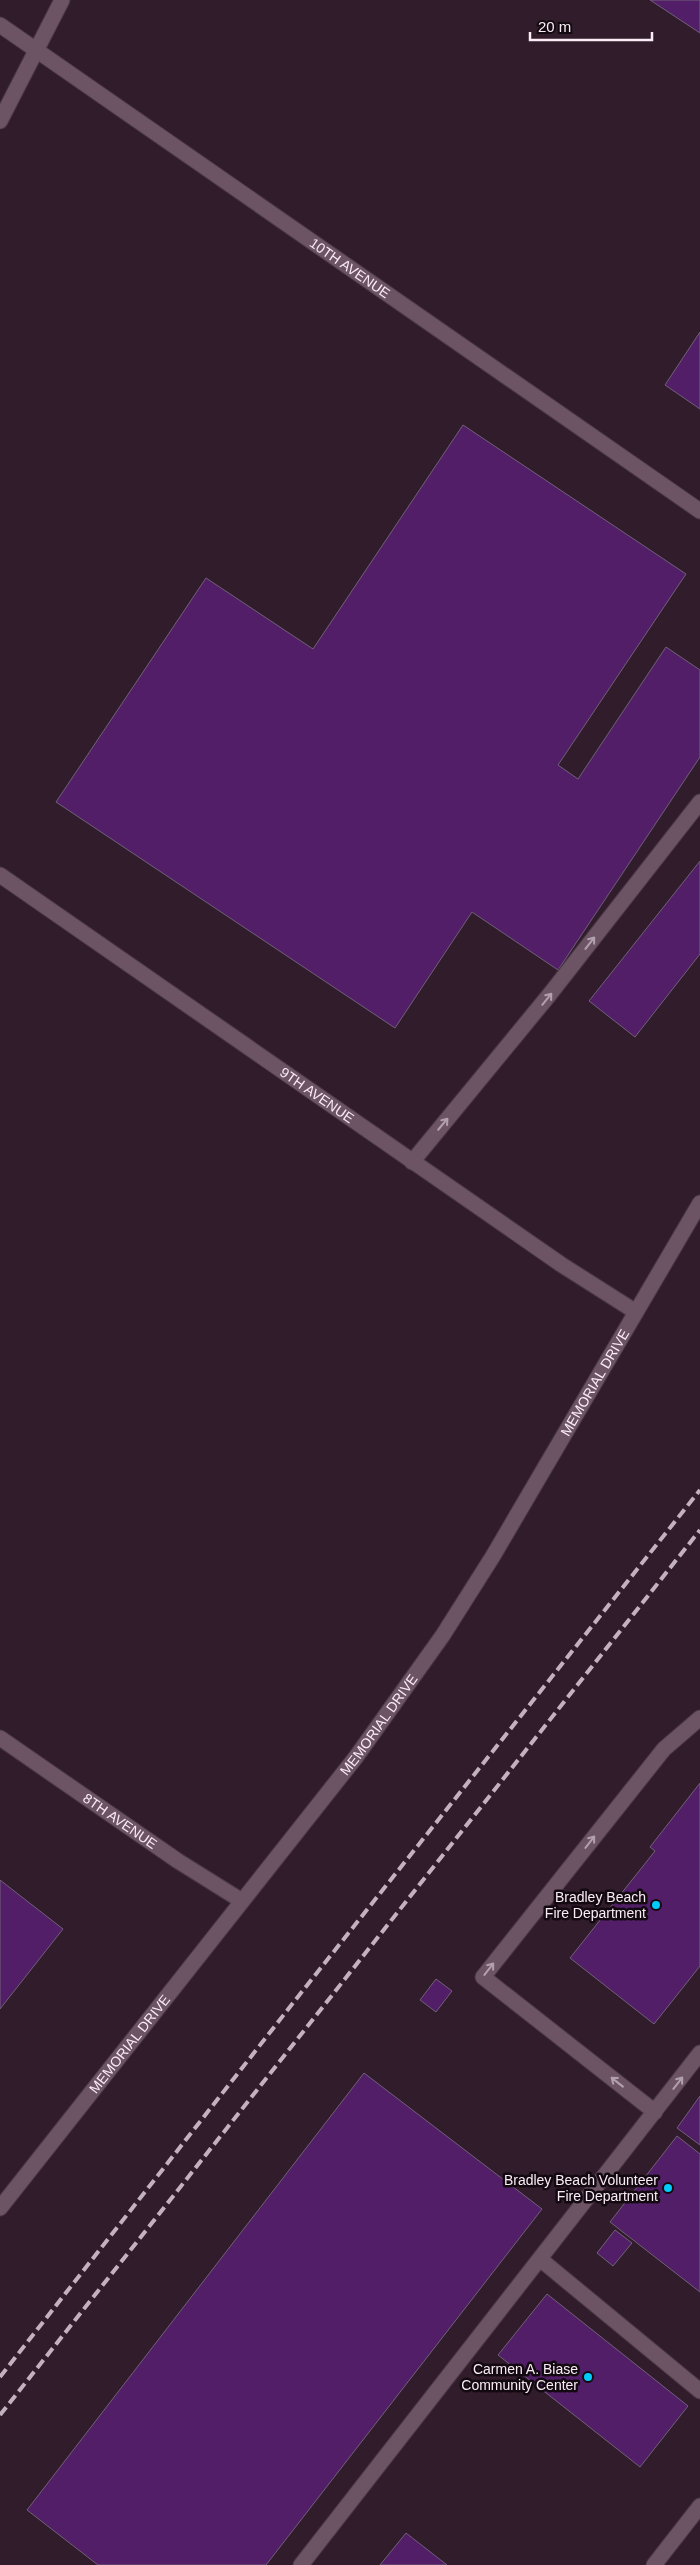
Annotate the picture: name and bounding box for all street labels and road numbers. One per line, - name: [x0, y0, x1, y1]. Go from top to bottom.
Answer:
- street label: 10TH AVENUE: [307, 235, 393, 301]
- street label: 9TH AVENUE: [277, 1064, 357, 1126]
- street label: MEMORIAL DRIVE: [557, 1326, 632, 1439]
- street label: MEMORIAL DRIVE: [337, 1671, 421, 1778]
- street label: 8TH AVENUE: [80, 1790, 160, 1852]
- street label: MEMORIAL DRIVE: [86, 1992, 173, 2096]

